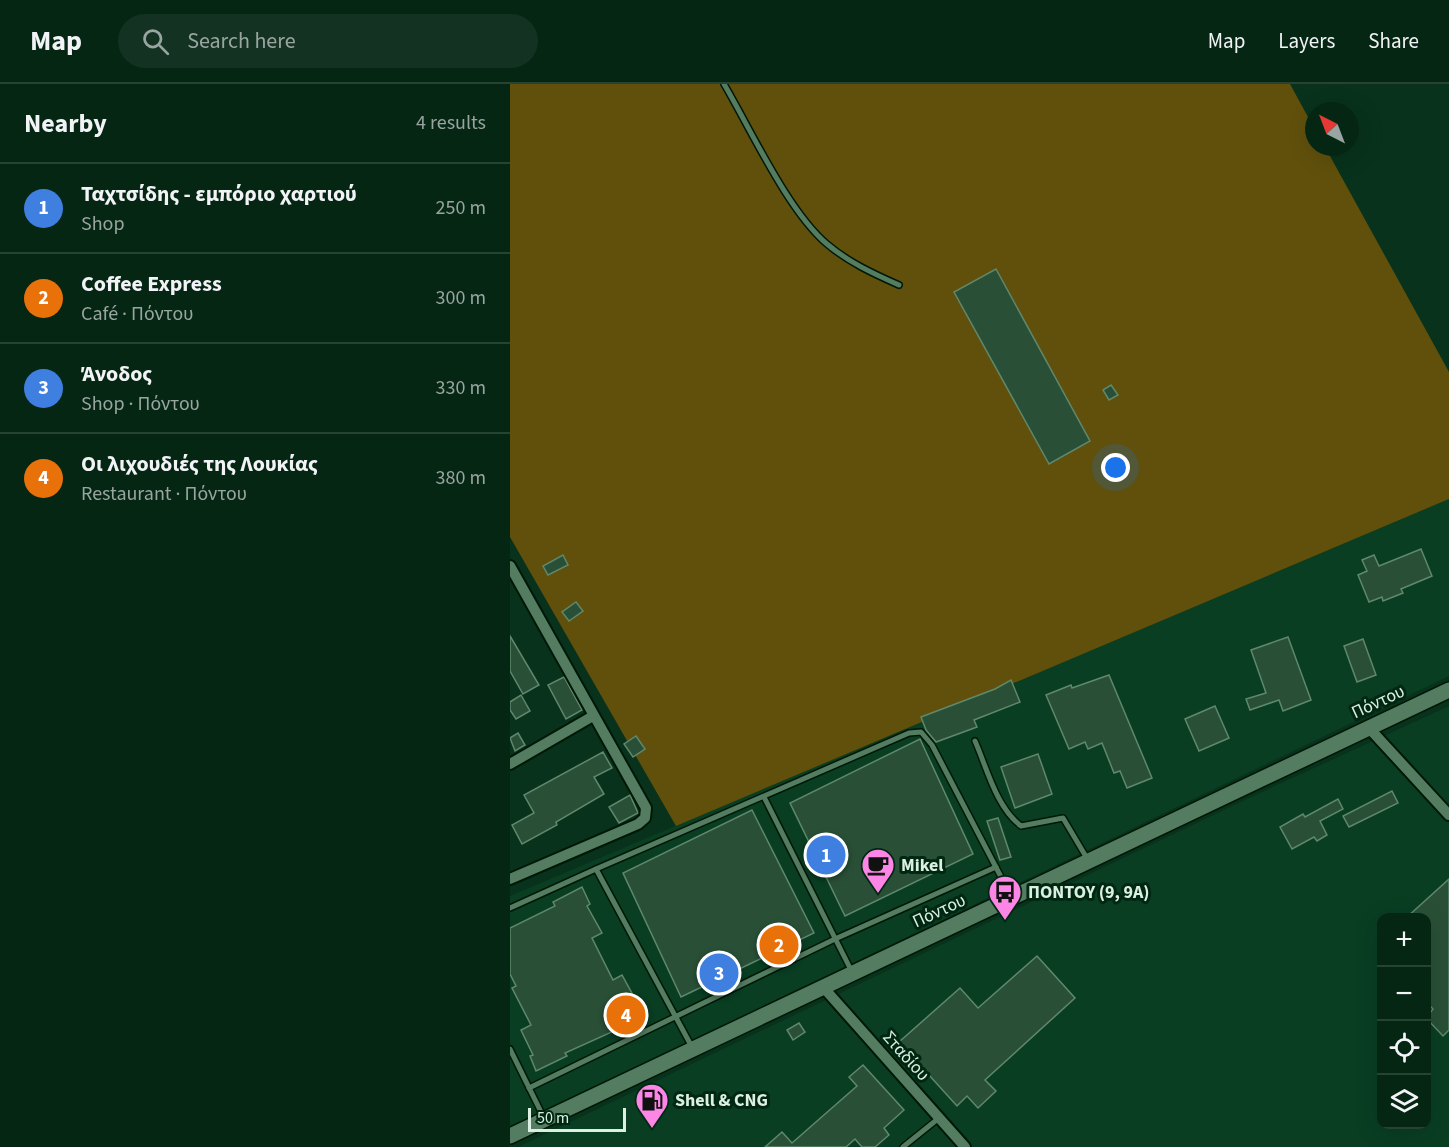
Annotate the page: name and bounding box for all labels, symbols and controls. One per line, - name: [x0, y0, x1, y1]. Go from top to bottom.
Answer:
- search box: [118, 14, 538, 68]
- text: Map: [30, 21, 82, 61]
- icon: search: [139, 25, 172, 58]
- text: Search here: [187, 25, 296, 57]
- text: Map: [1208, 26, 1245, 56]
- text: Layers: [1278, 26, 1335, 56]
- text: Share: [1368, 26, 1419, 56]
- north arrow: [1305, 102, 1359, 156]
- text: Nearby: [24, 105, 107, 142]
- text: 4 results: [416, 109, 486, 137]
- text: Ταχτσίδης - εμπόριο χαρτιού: [81, 178, 357, 210]
- text: 1: [38, 194, 49, 222]
- text: 250 m: [436, 194, 486, 222]
- text: Shop: [81, 210, 125, 238]
- text: Coffee Express: [81, 268, 222, 300]
- text: 2: [38, 284, 49, 312]
- text: 300 m: [436, 284, 486, 312]
- text: Café · Πόντου: [81, 300, 193, 328]
- text: Άνοδος: [81, 358, 152, 390]
- text: 3: [38, 374, 49, 402]
- text: 330 m: [436, 374, 486, 402]
- text: Shop · Πόντου: [81, 390, 200, 418]
- text: Οι λιχουδιές της Λουκίας: [81, 448, 318, 480]
- your location: [1101, 453, 1130, 482]
- text: 4: [38, 464, 49, 492]
- text: 380 m: [436, 464, 486, 492]
- text: Restaurant · Πόντου: [81, 480, 247, 508]
- street label: Πόντου: [1347, 679, 1409, 725]
- pin: 1: [806, 832, 846, 878]
- cafe icon: Mikel: [860, 847, 896, 894]
- place label: Mikel: [901, 853, 944, 878]
- bus stop icon: ΠΟΝΤΟΥ (9, 9Α): [987, 874, 1023, 921]
- place label: ΠΟΝΤΟΥ (9, 9Α): [1028, 880, 1149, 905]
- street label: Πόντου: [908, 888, 970, 934]
- map controls: [1377, 913, 1431, 1129]
- button: +: [1377, 913, 1431, 967]
- pin: 2: [760, 922, 798, 968]
- pin: 3: [700, 950, 738, 996]
- button: −: [1377, 967, 1431, 1021]
- pin: 4: [606, 992, 646, 1038]
- button: locate: [1377, 1021, 1431, 1075]
- street label: Σταδίου: [877, 1025, 935, 1087]
- button: layers: [1377, 1075, 1431, 1129]
- fuel station icon: Shell & CNG: [634, 1082, 670, 1129]
- place label: Shell & CNG: [675, 1088, 768, 1113]
- scale bar: [528, 1105, 626, 1132]
- text: 50 m: [537, 1107, 569, 1129]

